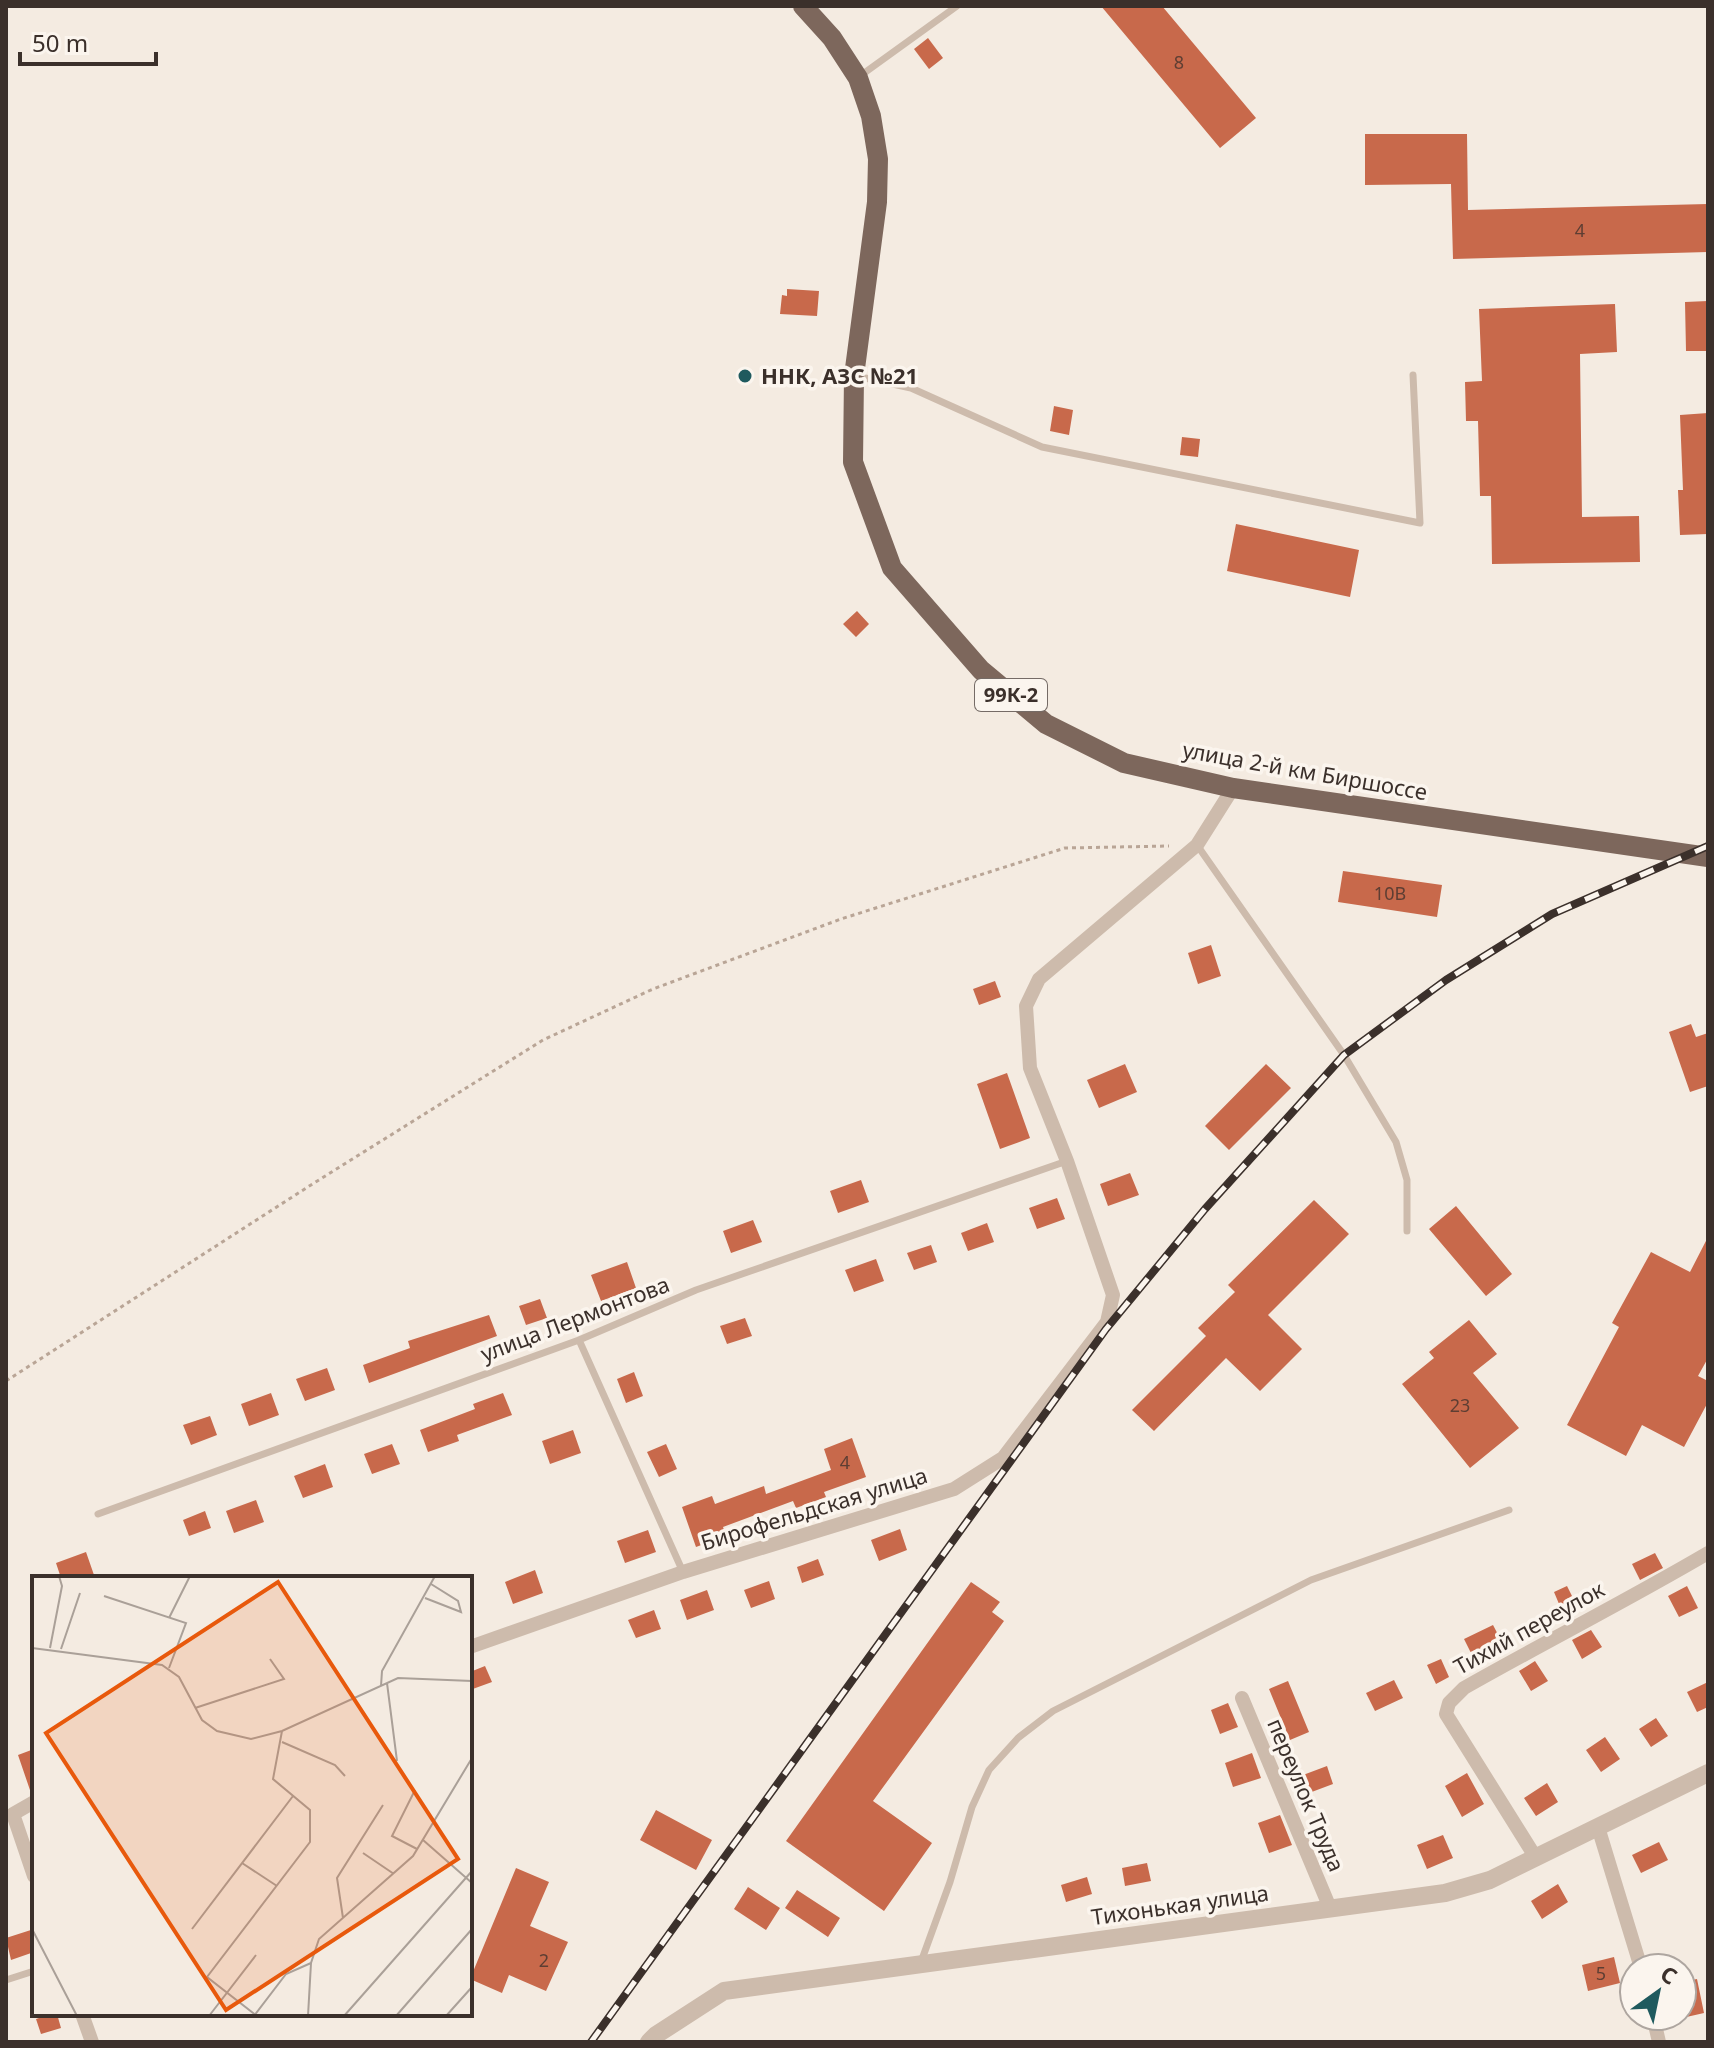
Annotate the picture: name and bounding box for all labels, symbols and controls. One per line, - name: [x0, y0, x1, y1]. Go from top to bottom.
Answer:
- scale bar: [20, 16, 156, 66]
- text: 50 m: [32, 26, 88, 59]
- house number: 8: [1174, 50, 1184, 74]
- house number: 4: [1575, 218, 1585, 242]
- place label: ННК, АЗС №21: [761, 360, 918, 390]
- marker: ННК, АЗС №21: [736, 367, 754, 385]
- road number: 99К-2: [975, 679, 1047, 711]
- street label: улица 2-й км Биршоссе: [1180, 734, 1430, 806]
- house number: 10В: [1374, 881, 1406, 905]
- street label: улица Лермонтова: [476, 1268, 673, 1368]
- house number: 23: [1450, 1393, 1470, 1417]
- house number: 4: [840, 1450, 850, 1474]
- street label: Бирофельдская улица: [697, 1459, 931, 1557]
- street label: Тихий переулок: [1448, 1573, 1609, 1681]
- inset map: [32, 1576, 472, 2016]
- street label: переулок Труда: [1261, 1713, 1353, 1876]
- street label: Тихонькая улица: [1089, 1877, 1271, 1931]
- house number: 2: [539, 1948, 549, 1972]
- north arrow: [1618, 1952, 1698, 2032]
- text: С: [1655, 1958, 1684, 1991]
- house number: 5: [1596, 1961, 1606, 1985]

